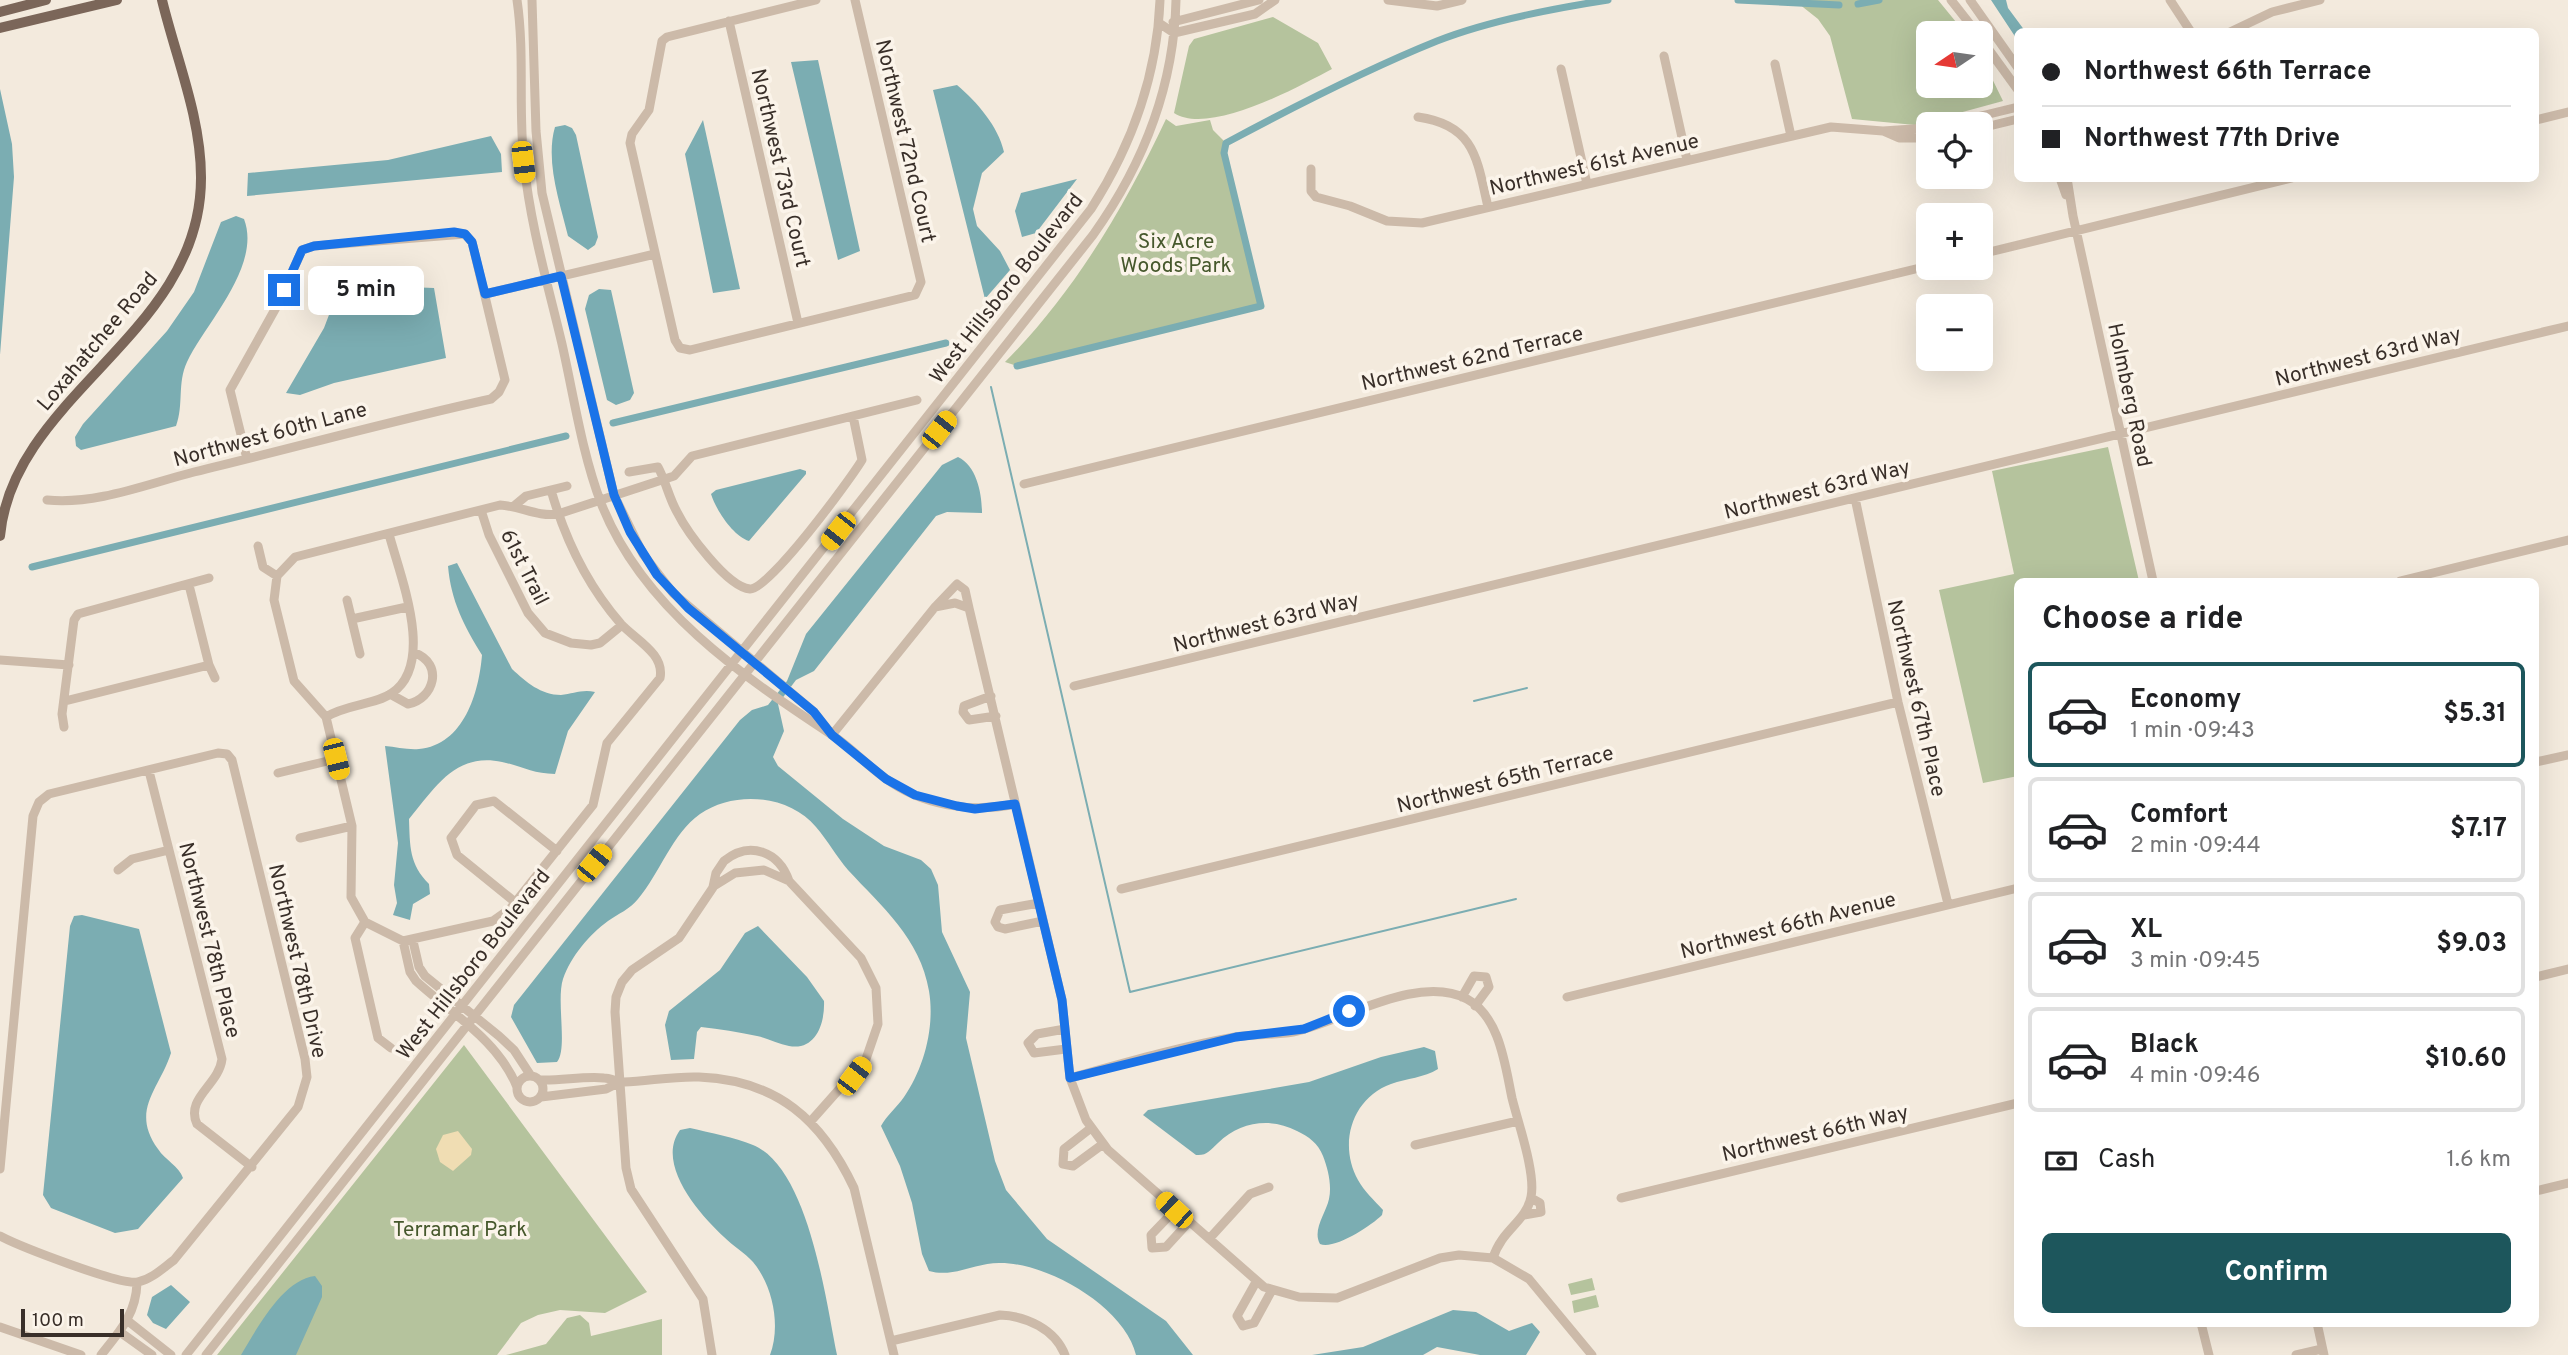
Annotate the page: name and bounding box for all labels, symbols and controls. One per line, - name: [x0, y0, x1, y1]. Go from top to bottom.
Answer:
- north arrow: [1916, 21, 1993, 98]
- map controls: [1916, 21, 1993, 371]
- street label: Northwest 72nd Court: [868, 37, 941, 246]
- text: Northwest 66th Terrace: [2084, 56, 2371, 89]
- street label: Northwest 73rd Court: [744, 66, 816, 270]
- button: locate: [1916, 112, 1993, 189]
- text: Northwest 77th Drive: [2084, 123, 2340, 156]
- street label: Northwest 61st Avenue: [1487, 128, 1702, 203]
- car: [511, 140, 536, 184]
- street label: West Hillsboro Boulevard: [924, 188, 1090, 390]
- button: +: [1916, 203, 1993, 280]
- park label: Six Acre Woods Park: [1120, 229, 1232, 280]
- callout: 5 min: [308, 266, 424, 314]
- street label: Loxahatchee Road: [32, 267, 164, 417]
- route end: [268, 274, 300, 306]
- text: 5 min: [336, 276, 396, 305]
- button: −: [1916, 294, 1993, 371]
- street label: Northwest 62nd Terrace: [1359, 321, 1586, 398]
- street label: Holmberg Road: [2100, 321, 2157, 470]
- street label: Northwest 63rd Way: [2272, 321, 2464, 394]
- street label: Northwest 60th Lane: [171, 397, 370, 474]
- car: [918, 407, 961, 453]
- street label: Northwest 63rd Way: [1721, 454, 1913, 527]
- car: [817, 508, 860, 554]
- street label: 61st Trail: [493, 525, 554, 610]
- street label: Northwest 63rd Way: [1170, 587, 1362, 660]
- street label: Northwest 67th Place: [1880, 597, 1951, 799]
- text: Choose a ride: [2042, 600, 2243, 640]
- icon: car: [2046, 683, 2109, 746]
- text: Economy: [2130, 684, 2241, 717]
- text: $5.31: [2443, 698, 2507, 731]
- text: 1 min · 09:43: [2130, 717, 2255, 746]
- car: [321, 736, 352, 782]
- street label: Northwest 65th Terrace: [1394, 740, 1617, 820]
- icon: car: [2046, 798, 2109, 861]
- text: Comfort: [2130, 799, 2228, 832]
- text: $7.17: [2450, 813, 2507, 846]
- text: 2 min · 09:44: [2130, 832, 2261, 861]
- street label: Northwest 78th Place: [171, 840, 246, 1041]
- car: [573, 840, 616, 886]
- street label: Northwest 78th Drive: [261, 862, 332, 1061]
- street label: West Hillsboro Boulevard: [391, 864, 557, 1066]
- street label: Northwest 66th Avenue: [1678, 887, 1899, 966]
- icon: car: [2046, 913, 2109, 976]
- text: XL: [2130, 914, 2162, 947]
- text: $9.03: [2436, 928, 2507, 961]
- text: 3 min · 09:45: [2130, 947, 2261, 976]
- route start: [1333, 995, 1365, 1027]
- icon: car: [2046, 1028, 2109, 1091]
- text: Black: [2130, 1029, 2199, 1062]
- text: $10.60: [2424, 1043, 2507, 1076]
- car: [833, 1053, 876, 1099]
- text: 4 min · 09:46: [2130, 1062, 2260, 1091]
- street label: Northwest 66th Way: [1719, 1100, 1911, 1169]
- icon: cash: [2042, 1142, 2080, 1180]
- text: Cash: [2098, 1144, 2155, 1177]
- text: 1.6 km: [2446, 1146, 2511, 1175]
- car: [1152, 1188, 1197, 1232]
- park label: Terramar Park: [393, 1217, 527, 1244]
- button: Confirm: [2042, 1233, 2511, 1313]
- scale bar: [21, 1306, 124, 1338]
- text: 100 m: [32, 1309, 84, 1333]

